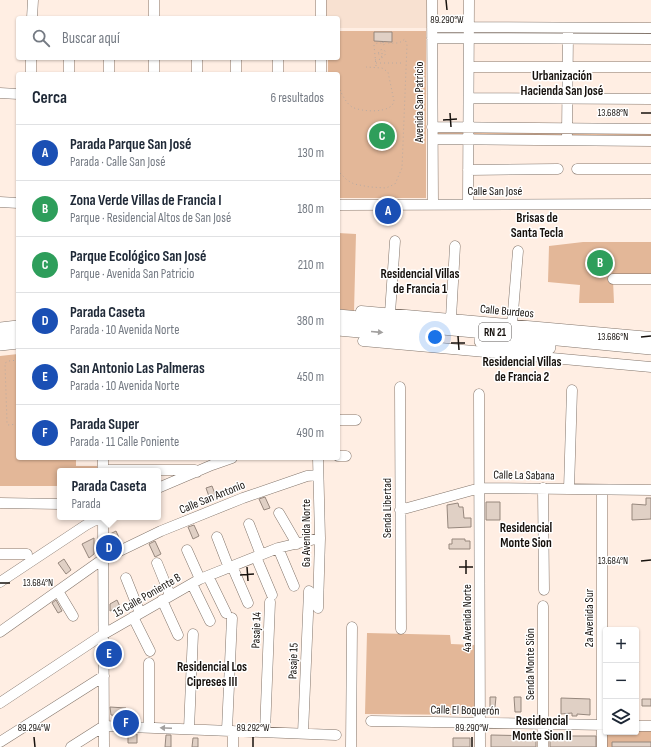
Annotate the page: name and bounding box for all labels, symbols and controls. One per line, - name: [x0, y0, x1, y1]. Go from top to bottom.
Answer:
- text: 89.290°W: [430, 14, 464, 26]
- search box: [16, 16, 340, 60]
- icon: search: [30, 27, 52, 49]
- text: Buscar aquí: [62, 29, 120, 48]
- street label: Avenida San Patricio: [412, 62, 427, 143]
- district label: Urbanización Hacienda San José: [521, 68, 604, 99]
- text: Cerca: [32, 88, 67, 108]
- text: 6 resultados: [271, 90, 324, 106]
- text: 13.688°N: [598, 107, 628, 119]
- pin: C: [369, 121, 395, 151]
- text: Parada Parque San José: [70, 135, 191, 154]
- text: A: [42, 145, 48, 161]
- text: 130 m: [298, 145, 324, 161]
- text: Parada · Calle San José: [70, 154, 165, 170]
- street label: Calle San José: [468, 184, 523, 199]
- text: Zona Verde Villas de Francia I: [70, 191, 222, 210]
- pin: A: [375, 196, 401, 226]
- text: B: [42, 201, 48, 217]
- text: 180 m: [298, 201, 324, 217]
- text: Parque · Residencial Altos de San José: [70, 210, 231, 226]
- district label: Brisas de Santa Tecla: [511, 210, 563, 241]
- text: Parque Ecológico San José: [70, 247, 206, 266]
- pin: B: [587, 248, 613, 278]
- text: C: [42, 257, 48, 273]
- text: 210 m: [298, 257, 324, 273]
- text: Parque · Avenida San Patricio: [70, 266, 194, 282]
- district label: Residencial Villas de Francia 1: [380, 266, 460, 297]
- street label: Calle Burdeos: [479, 302, 535, 321]
- text: Parada Caseta: [70, 303, 145, 322]
- text: D: [42, 313, 48, 329]
- text: 380 m: [297, 313, 324, 329]
- text: Parada · 10 Avenida Norte: [70, 322, 179, 338]
- road number: RN 21: [479, 323, 511, 341]
- your location: [425, 327, 445, 347]
- one-way arrow: [371, 328, 383, 335]
- text: 13.686°N: [598, 331, 628, 343]
- district label: Residencial Villas de Francia 2: [482, 354, 562, 385]
- text: San Antonio Las Palmeras: [70, 359, 205, 378]
- text: E: [42, 369, 48, 385]
- text: 450 m: [297, 369, 324, 385]
- text: Parada · 10 Avenida Norte: [70, 378, 179, 394]
- text: Parada Super: [70, 415, 139, 434]
- text: F: [42, 425, 48, 441]
- text: 490 m: [297, 425, 324, 441]
- text: Parada · 11 Calle Poniente: [70, 434, 179, 450]
- street label: Calle La Sabana: [493, 467, 555, 484]
- popup: [57, 468, 161, 520]
- text: Parada Caseta: [71, 477, 147, 496]
- street label: Calle San Antonio: [177, 477, 247, 517]
- street label: Senda Libertad: [380, 478, 395, 538]
- text: Parada: [71, 496, 101, 512]
- street label: 6a Avenida Norte: [299, 499, 314, 567]
- district label: Residencial Monte Sion: [500, 520, 553, 551]
- pin: D: [96, 533, 122, 563]
- text: 13.684°N: [598, 555, 628, 567]
- street label: 15 Calle Poniente B: [111, 570, 184, 621]
- text: 13.684°N: [23, 577, 53, 589]
- street label: 4a Avenida Norte: [460, 584, 475, 652]
- street label: 2a Avenida Sur: [582, 588, 597, 647]
- street label: Pasaje 14: [248, 612, 265, 649]
- map controls: [603, 627, 639, 735]
- button: +: [603, 627, 639, 663]
- street label: Senda Monte Sión: [523, 628, 538, 700]
- pin: E: [96, 639, 122, 669]
- street label: Pasaje 15: [285, 642, 302, 679]
- district label: Residencial Los Cipreses III: [177, 659, 247, 690]
- button: −: [603, 663, 639, 699]
- button: layers: [603, 699, 639, 735]
- street label: Calle El Boquerón: [430, 702, 500, 719]
- pin: F: [113, 708, 139, 738]
- district label: Residencial Monte Sion II: [512, 713, 572, 744]
- text: 89.294°W: [18, 722, 51, 734]
- text: 89.292°W: [237, 722, 270, 734]
- text: 89.290°W: [455, 722, 489, 734]
- one-way arrow: [159, 725, 172, 731]

